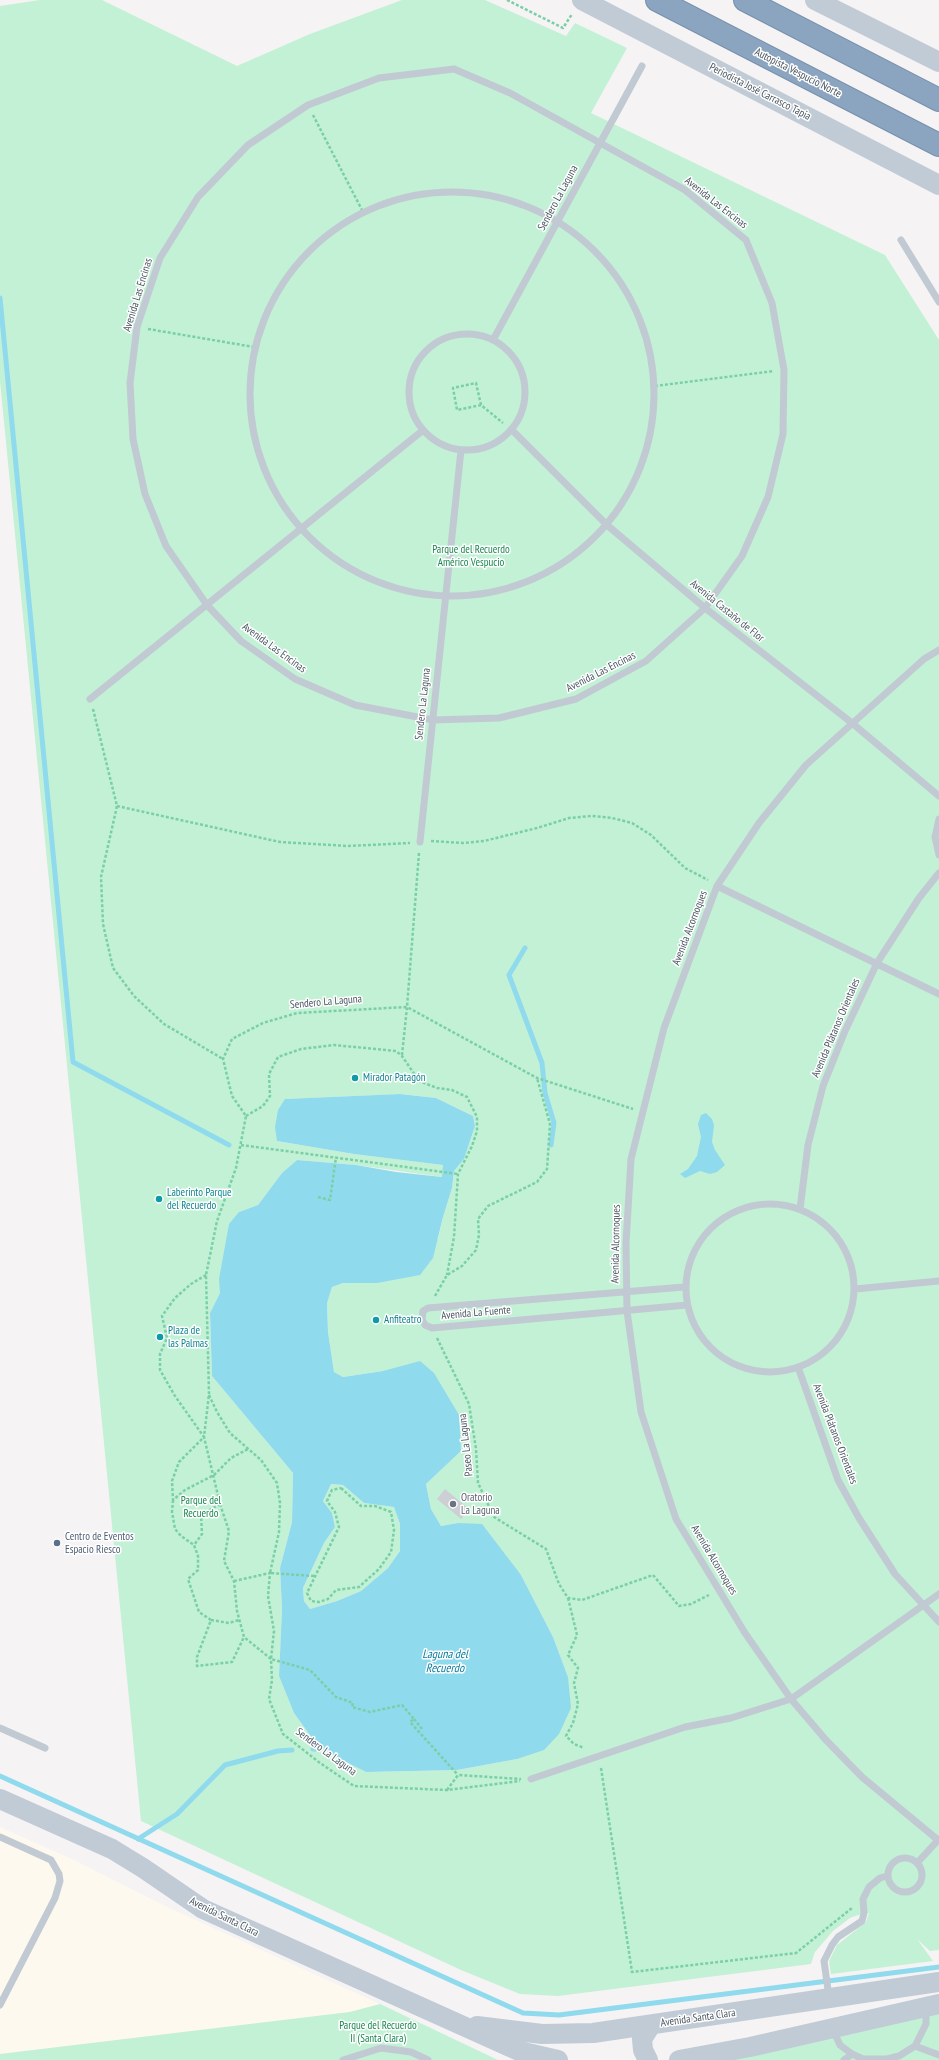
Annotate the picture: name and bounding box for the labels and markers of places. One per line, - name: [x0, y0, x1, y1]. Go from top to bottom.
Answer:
- place label: Mirador Patagón: [363, 1071, 425, 1085]
- marker: Mirador Patagón: [350, 1073, 360, 1083]
- place label: Laberinto Parque del Recuerdo: [167, 1186, 232, 1212]
- marker: Laberinto Parque del Recuerdo: [154, 1194, 164, 1204]
- place label: Anfiteatro: [384, 1313, 422, 1327]
- marker: Anfiteatro: [371, 1315, 381, 1325]
- place label: Plaza de las Palmas: [168, 1324, 208, 1350]
- marker: Plaza de las Palmas: [155, 1332, 165, 1342]
- place label: Oratorio La Laguna: [461, 1491, 500, 1517]
- marker: Oratorio La Laguna: [448, 1499, 458, 1509]
- place label: Centro de Eventos Espacio Riesco: [65, 1530, 134, 1556]
- marker: Centro de Eventos Espacio Riesco: [52, 1538, 62, 1548]

